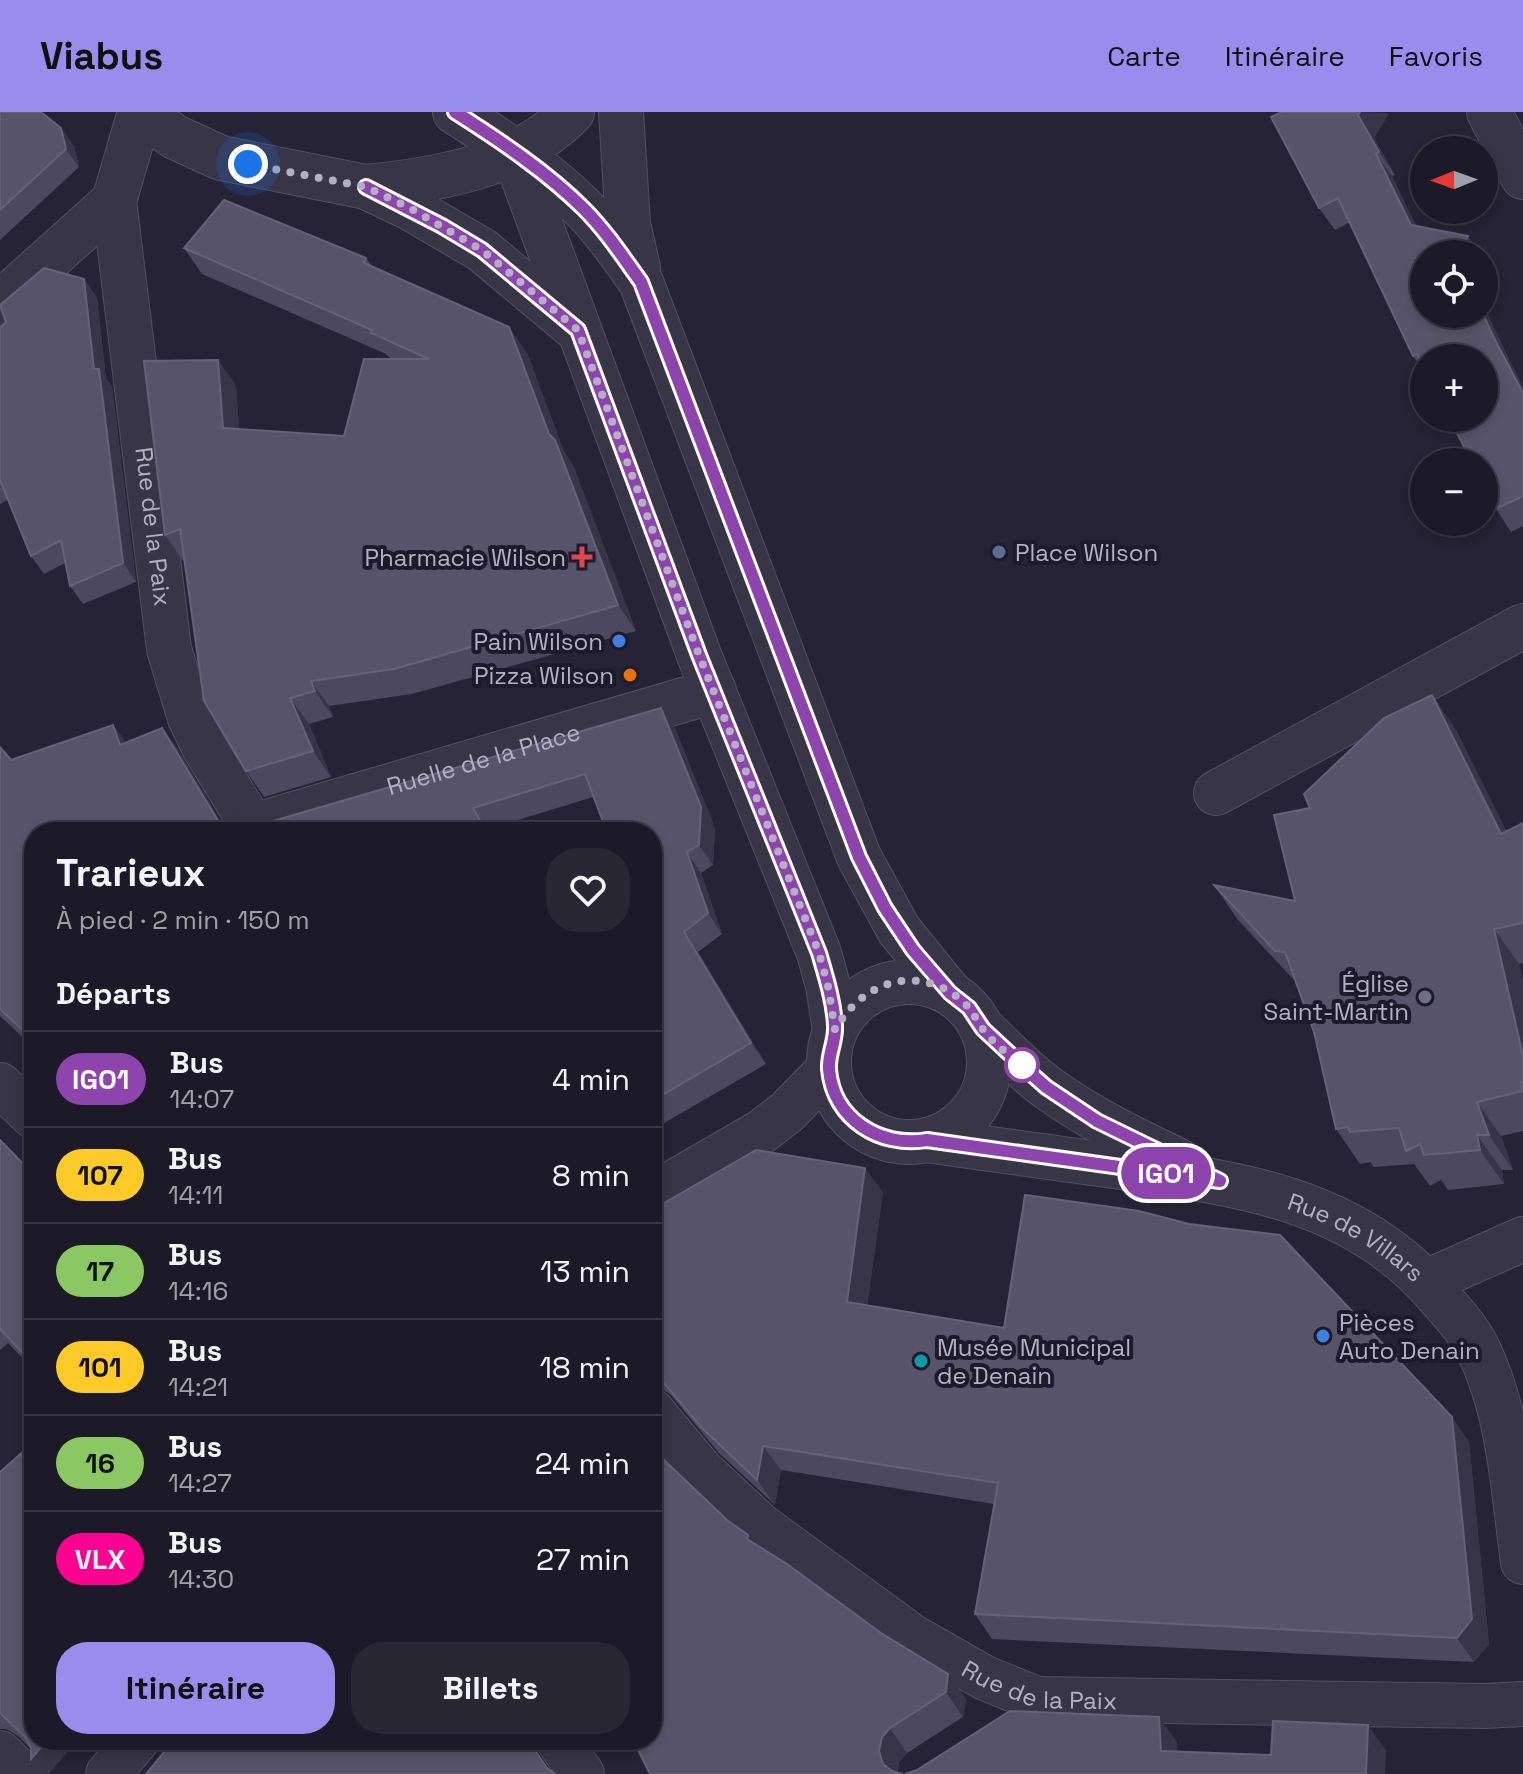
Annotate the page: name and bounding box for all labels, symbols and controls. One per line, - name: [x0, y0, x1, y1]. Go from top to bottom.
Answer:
- text: Viabus: [40, 32, 163, 80]
- text: Carte: [1107, 38, 1181, 74]
- text: Itinéraire: [1225, 38, 1345, 74]
- text: Favoris: [1389, 38, 1483, 74]
- north arrow: [1410, 136, 1498, 224]
- map controls: [1410, 136, 1498, 536]
- your location: [228, 144, 268, 184]
- button: locate: [1410, 240, 1498, 328]
- button: +: [1410, 344, 1498, 432]
- street label: Rue de la Paix: [129, 445, 179, 608]
- button: −: [1410, 448, 1498, 536]
- place label: Place Wilson: [1015, 537, 1158, 568]
- place label: Pharmacie Wilson: [365, 542, 566, 573]
- marker: Place Wilson: [990, 543, 1008, 561]
- marker: Pharmacie Wilson: [573, 548, 591, 566]
- place label: Pain Wilson: [474, 626, 603, 657]
- marker: Pain Wilson: [610, 632, 628, 650]
- place label: Pizza Wilson: [474, 660, 614, 691]
- marker: Pizza Wilson: [621, 666, 639, 684]
- street label: Ruelle de la Place: [383, 716, 584, 802]
- button: heart: [546, 848, 630, 932]
- text: Trarieux: [56, 849, 205, 897]
- text: À pied · 2 min · 150 m: [56, 903, 310, 937]
- place label: Église Saint-Martin: [1263, 968, 1409, 1027]
- text: Départs: [56, 974, 171, 1013]
- marker: Église Saint-Martin: [1416, 988, 1434, 1006]
- text: Bus: [170, 1043, 224, 1082]
- unlabelled marker: [1005, 1048, 1039, 1082]
- text: 4 min: [552, 1060, 630, 1099]
- text: IGO1: [72, 1061, 130, 1097]
- text: 14:07: [170, 1082, 234, 1116]
- text: Bus: [168, 1139, 222, 1178]
- line badge: IGO1: [1110, 1147, 1222, 1199]
- text: IGO1: [1137, 1155, 1195, 1191]
- text: 8 min: [552, 1156, 630, 1195]
- text: 107: [77, 1157, 123, 1193]
- text: 14:11: [168, 1178, 223, 1212]
- street label: Rue de Villars: [1284, 1185, 1431, 1288]
- text: Bus: [168, 1235, 222, 1274]
- text: 13 min: [540, 1252, 630, 1291]
- text: 17: [86, 1253, 114, 1289]
- text: 14:16: [168, 1274, 228, 1308]
- place label: Pièces Auto Denain: [1339, 1307, 1480, 1366]
- marker: Pièces Auto Denain: [1314, 1327, 1332, 1345]
- text: Bus: [168, 1331, 222, 1370]
- place label: Musée Municipal de Denain: [937, 1332, 1131, 1391]
- text: 18 min: [540, 1348, 630, 1387]
- text: 101: [78, 1349, 122, 1385]
- marker: Musée Municipal de Denain: [912, 1352, 930, 1370]
- text: 14:21: [168, 1370, 228, 1404]
- text: Bus: [168, 1427, 222, 1466]
- text: 24 min: [535, 1444, 630, 1483]
- text: 16: [85, 1445, 115, 1481]
- text: 14:27: [168, 1466, 232, 1500]
- text: Bus: [168, 1523, 222, 1562]
- text: 27 min: [536, 1540, 630, 1579]
- text: VLX: [75, 1541, 125, 1577]
- text: 14:30: [168, 1562, 234, 1596]
- button: Itinéraire: [56, 1642, 335, 1734]
- button: Billets: [351, 1642, 630, 1734]
- street label: Rue de la Paix: [957, 1653, 1117, 1716]

